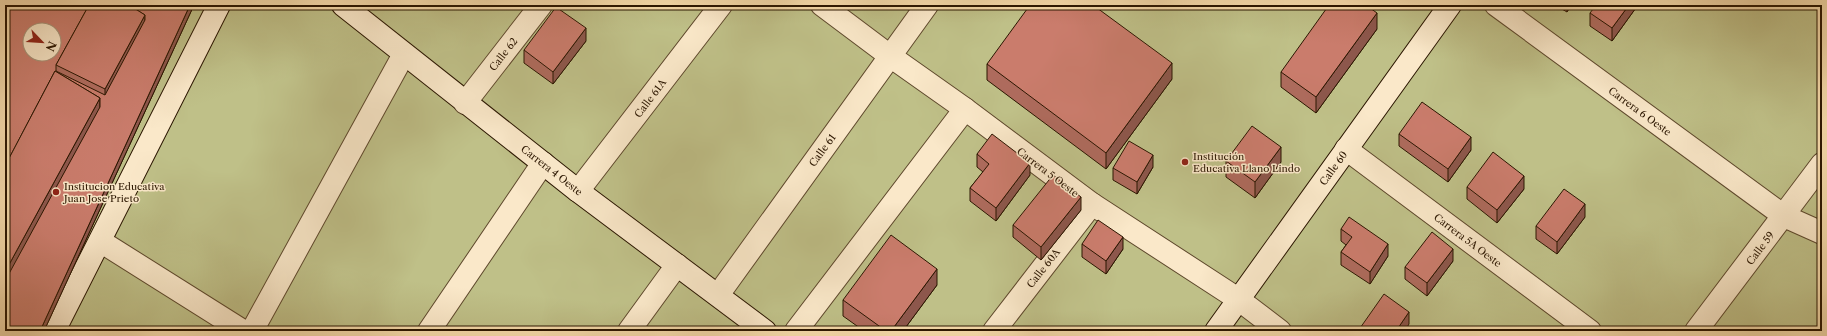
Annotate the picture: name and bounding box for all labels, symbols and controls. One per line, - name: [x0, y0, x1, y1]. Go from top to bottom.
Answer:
- north arrow: [22, 22, 62, 62]
- street label: Calle 62: [486, 35, 521, 74]
- text: N: [43, 39, 59, 54]
- street label: Calle 61A: [632, 76, 670, 120]
- street label: Carrera 6 Oeste: [1606, 84, 1674, 139]
- street label: Calle 61: [806, 131, 839, 169]
- street label: Carrera 4 Oeste: [518, 142, 585, 199]
- street label: Carrera 5 Oeste: [1014, 145, 1082, 200]
- street label: Calle 60: [1317, 149, 1350, 188]
- place label: Institución Educativa Llano Lindo: [1193, 150, 1300, 175]
- marker: Institución Educativa Llano Lindo: [1180, 157, 1190, 167]
- place label: Institucion Educativa Juan Jose Prieto: [62, 180, 165, 205]
- marker: Institucion Educativa Juan Jose Prieto: [51, 187, 61, 197]
- street label: Carrera 5A Oeste: [1431, 211, 1504, 270]
- street label: Calle 59: [1744, 229, 1777, 268]
- street label: Calle 60A: [1024, 245, 1063, 291]

